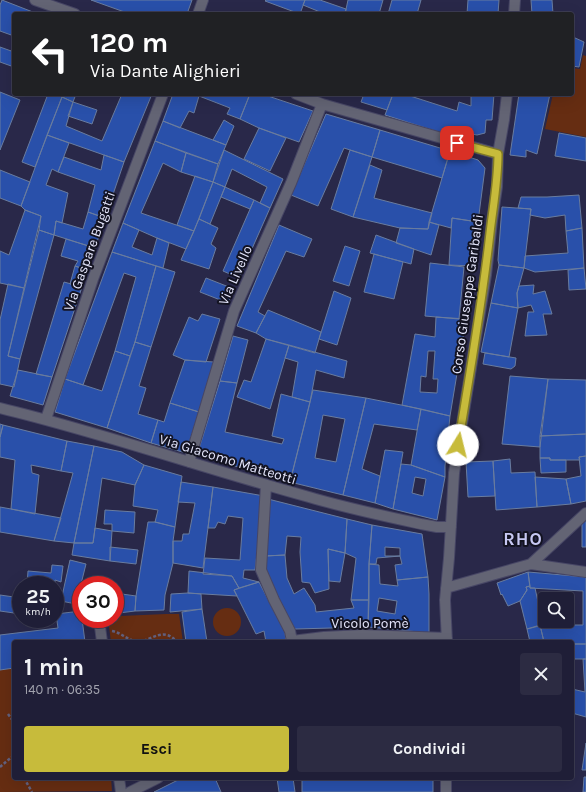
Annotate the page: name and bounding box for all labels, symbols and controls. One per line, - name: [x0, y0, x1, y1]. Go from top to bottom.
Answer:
- text: 120 m: [90, 26, 168, 59]
- icon: left: [24, 28, 76, 80]
- text: Via Dante Alighieri: [90, 60, 241, 82]
- pin: [440, 126, 474, 160]
- icon: arrive: [446, 132, 468, 154]
- street label: Via Gaspare Bugatti: [60, 189, 119, 313]
- street label: Corso Giuseppe Garibaldi: [448, 213, 487, 375]
- street label: Via Livello: [215, 243, 256, 308]
- position arrow: [437, 424, 479, 466]
- street label: Via Giacomo Matteotti: [157, 431, 299, 488]
- district label: RHO: [503, 528, 543, 550]
- speed limit sign: 30: [72, 576, 124, 628]
- text: 25: [26, 585, 50, 608]
- map controls: [538, 592, 574, 628]
- button: search: [538, 592, 574, 628]
- text: km/h: [25, 606, 51, 618]
- street label: Vicolo Pomè: [331, 615, 409, 632]
- text: 1 min: [24, 653, 84, 681]
- button: close: [520, 653, 562, 695]
- text: 140 m · 06:35: [24, 682, 100, 697]
- button: Esci: [24, 726, 289, 772]
- button: Condividi: [297, 726, 562, 772]

